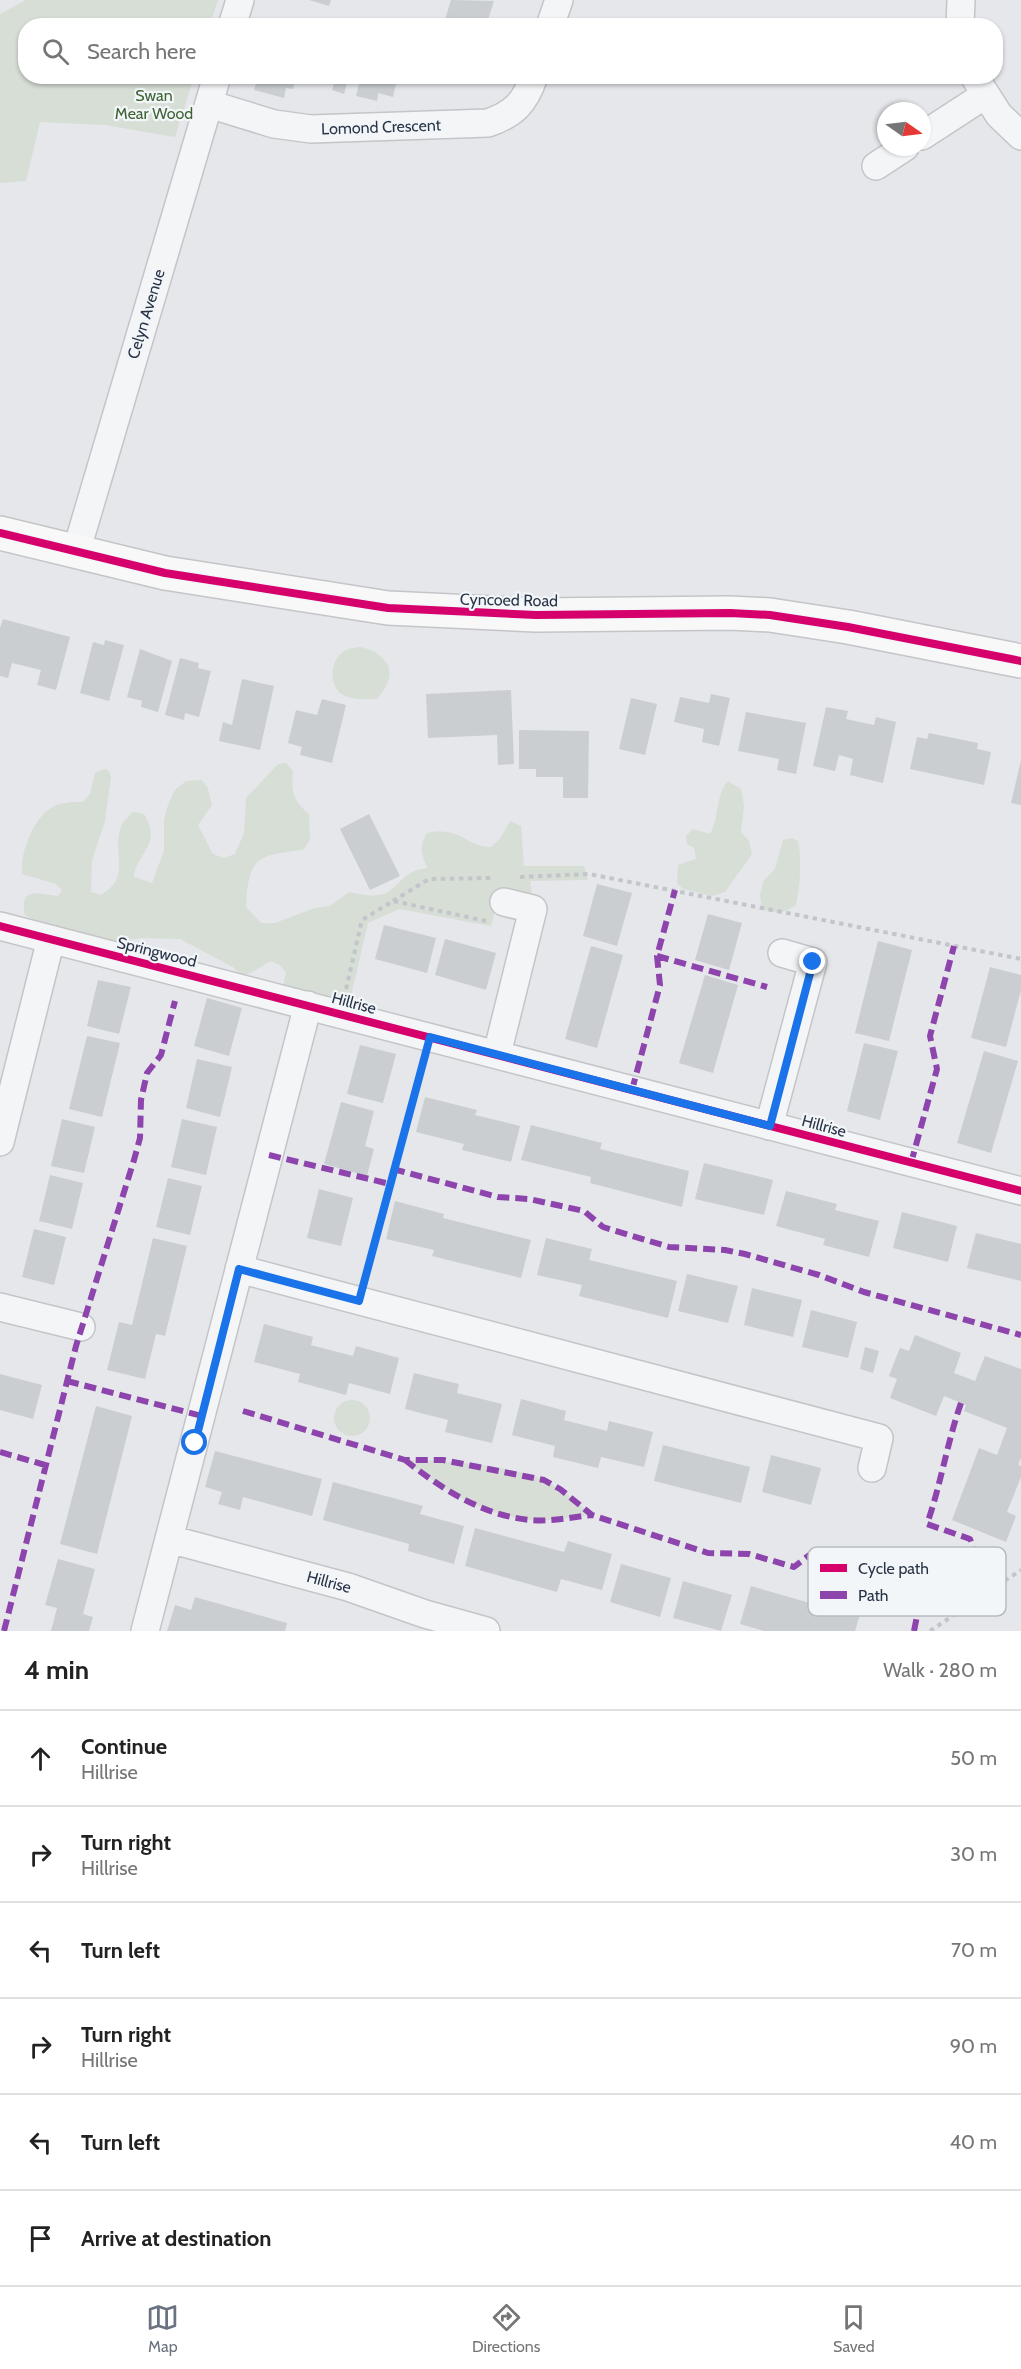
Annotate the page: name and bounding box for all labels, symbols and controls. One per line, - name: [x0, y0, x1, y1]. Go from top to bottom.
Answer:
- search box: [18, 18, 1003, 84]
- icon: search: [39, 35, 72, 68]
- text: Search here: [87, 38, 196, 65]
- park label: Swan Mear Wood: [115, 86, 193, 123]
- north arrow: [877, 102, 931, 156]
- street label: Lomond Crescent: [321, 115, 442, 139]
- street label: Celyn Avenue: [123, 267, 169, 361]
- street label: Cyncoed Road: [460, 590, 558, 610]
- street label: Springwood: [115, 933, 199, 971]
- route end: [799, 948, 825, 974]
- street label: Hillrise: [330, 988, 378, 1018]
- street label: Hillrise: [800, 1111, 848, 1141]
- route start: [181, 1429, 207, 1455]
- legend: [808, 1547, 1006, 1616]
- text: Cycle path: [858, 1559, 929, 1578]
- street label: Hillrise: [305, 1567, 353, 1597]
- text: Path: [858, 1586, 889, 1605]
- text: 4 min: [24, 1654, 89, 1686]
- text: Walk · 280 m: [883, 1658, 997, 1682]
- text: Continue: [81, 1733, 167, 1760]
- icon: ahead: [24, 1742, 57, 1775]
- text: 50 m: [950, 1746, 997, 1770]
- text: Hillrise: [81, 1760, 138, 1784]
- text: Turn right: [81, 1829, 171, 1856]
- icon: right: [24, 1838, 57, 1871]
- text: 30 m: [950, 1842, 997, 1866]
- text: Hillrise: [81, 1856, 138, 1880]
- icon: left: [24, 1934, 57, 1967]
- text: Turn left: [81, 1937, 160, 1964]
- text: 70 m: [951, 1938, 997, 1962]
- text: Turn right: [81, 2021, 171, 2048]
- icon: right: [24, 2030, 57, 2063]
- text: 90 m: [950, 2034, 997, 2058]
- text: Hillrise: [81, 2048, 138, 2072]
- icon: left: [24, 2126, 57, 2159]
- text: Turn left: [81, 2129, 160, 2156]
- text: 40 m: [949, 2130, 997, 2154]
- icon: arrive: [24, 2222, 57, 2255]
- text: Arrive at destination: [81, 2225, 271, 2252]
- tab: Map: [146, 2301, 179, 2356]
- tab: Directions: [472, 2301, 540, 2356]
- tab: Saved: [833, 2301, 875, 2356]

